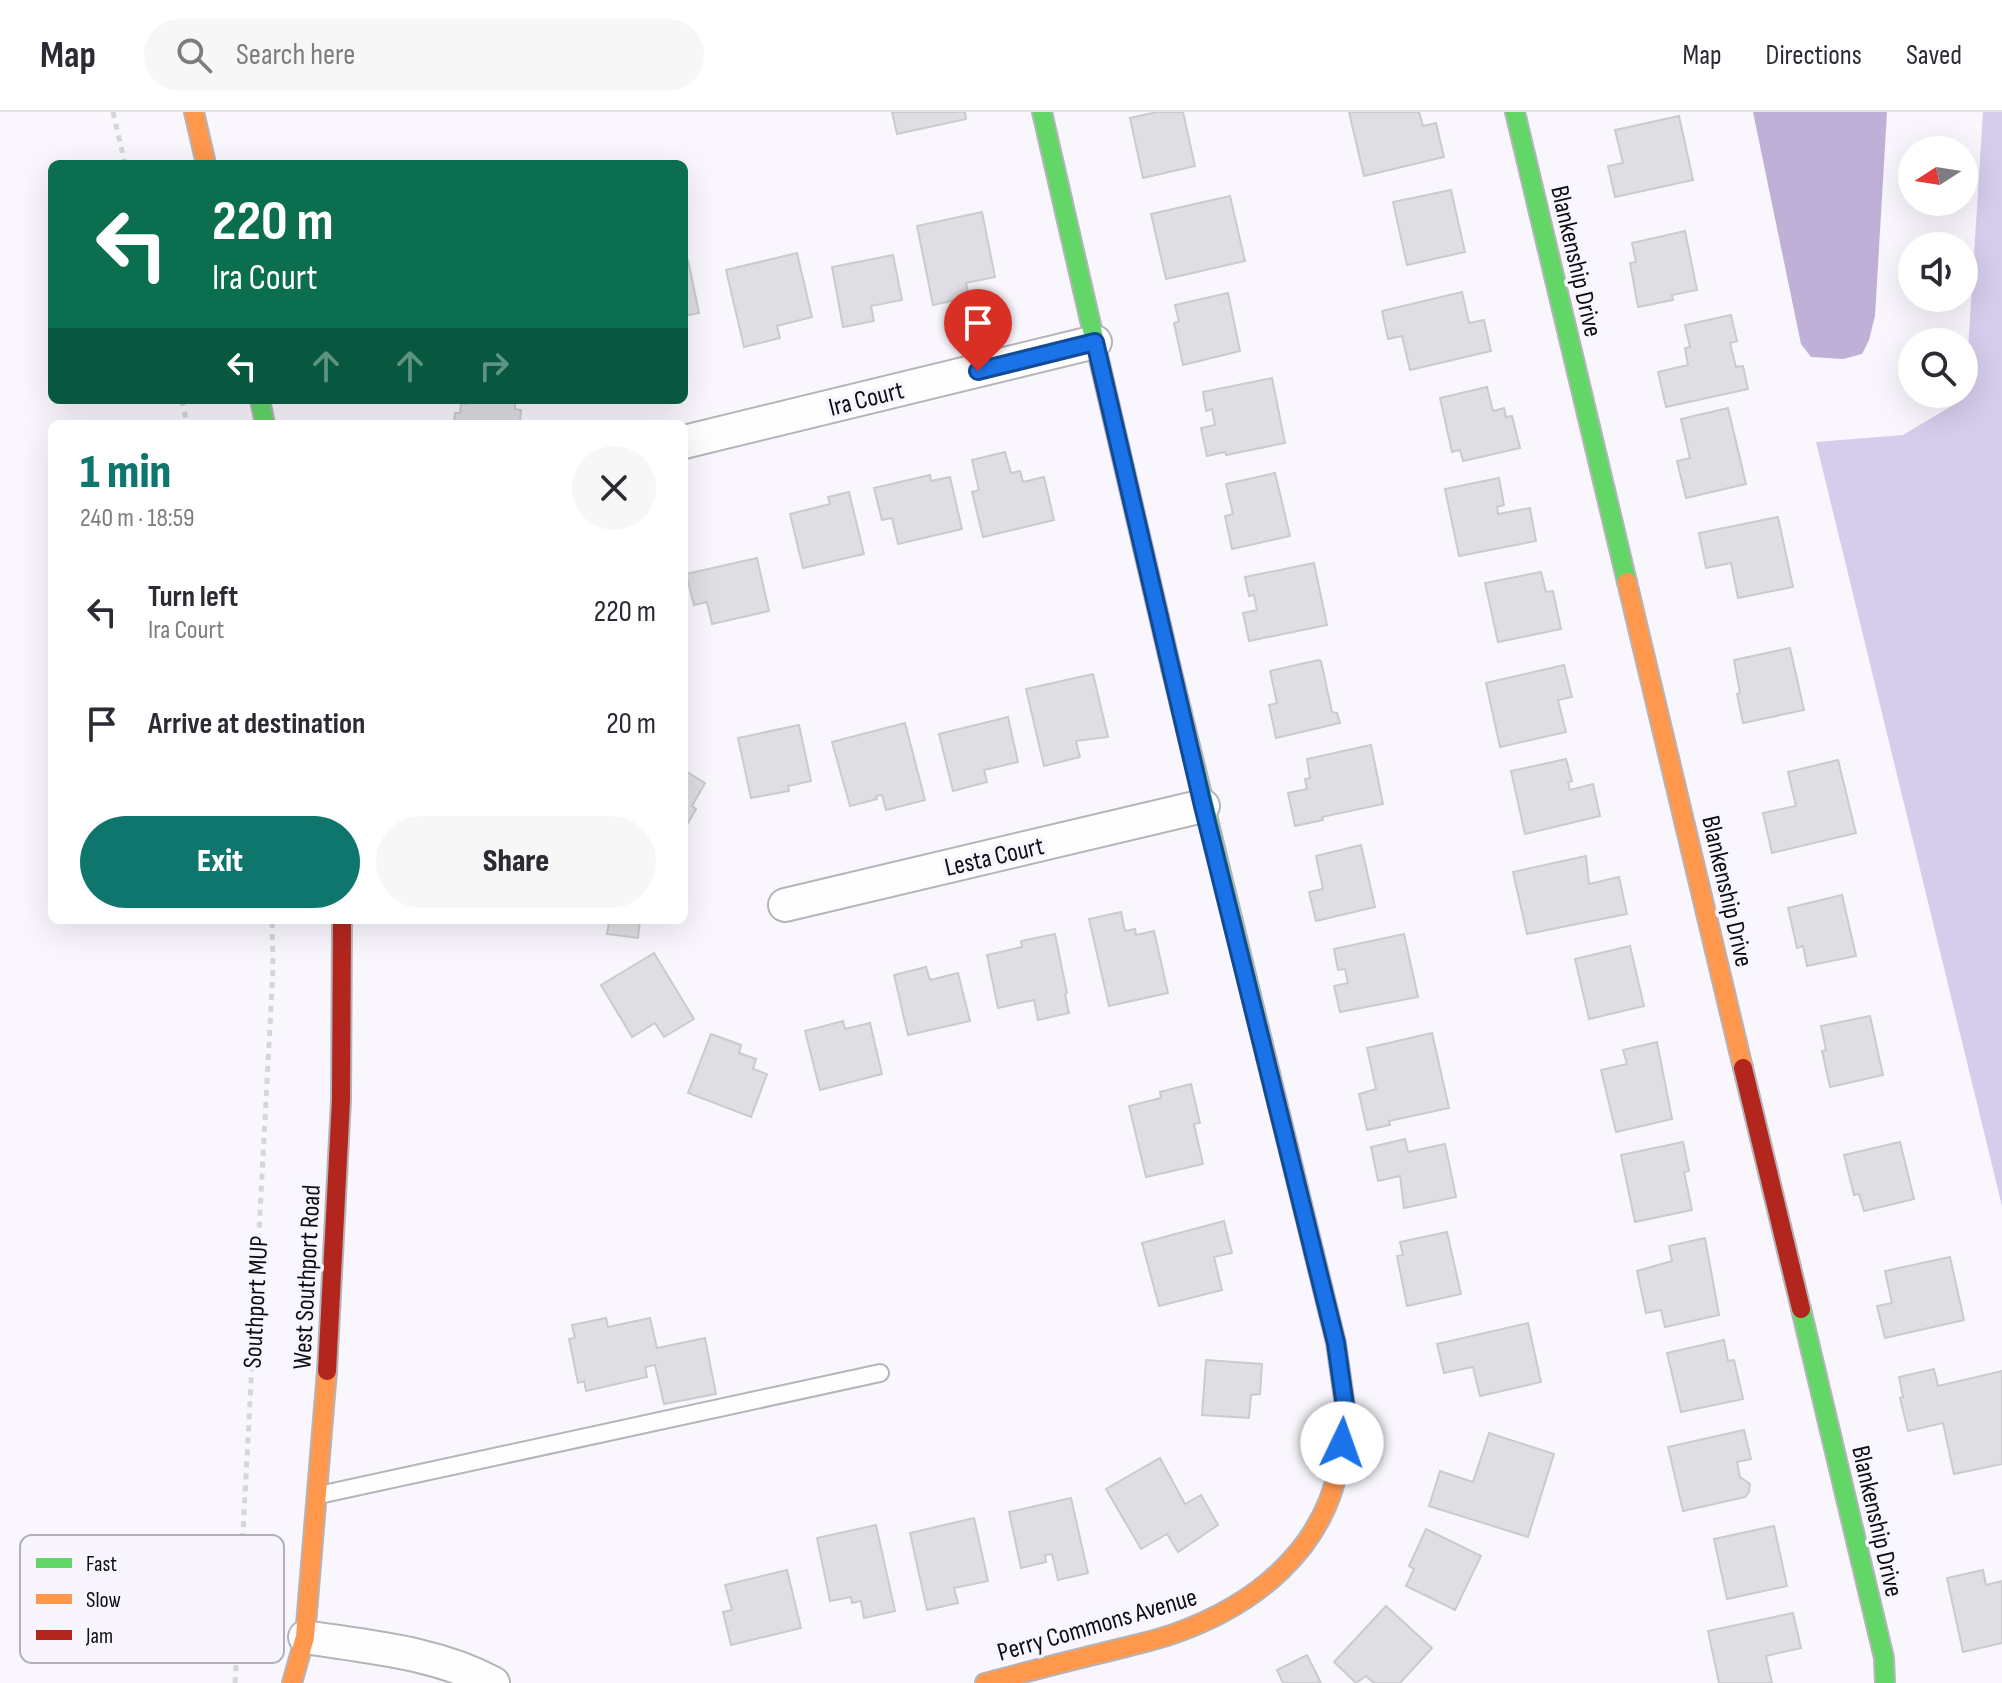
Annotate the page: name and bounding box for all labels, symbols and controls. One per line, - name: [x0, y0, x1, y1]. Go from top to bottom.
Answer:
- search box: [144, 19, 704, 91]
- text: Map: [40, 33, 96, 78]
- icon: search: [172, 33, 216, 77]
- text: Search here: [236, 37, 355, 73]
- text: Map: [1683, 39, 1722, 72]
- text: Directions: [1766, 39, 1862, 72]
- text: Saved: [1906, 39, 1962, 72]
- north arrow: [1898, 136, 1978, 216]
- map controls: [1898, 136, 1978, 408]
- street label: Blankenship Drive: [1543, 183, 1608, 340]
- text: 220 m: [212, 189, 334, 256]
- icon: left: [80, 192, 184, 296]
- button: sound: [1898, 232, 1978, 312]
- text: Ira Court: [212, 257, 317, 300]
- pin: [944, 289, 1012, 371]
- icon: arrive: [956, 301, 1000, 345]
- button: search: [1898, 328, 1978, 408]
- icon: left: [220, 344, 264, 388]
- icon: ahead: [304, 344, 348, 388]
- icon: ahead: [388, 344, 432, 388]
- icon: right: [472, 344, 516, 388]
- street label: Ira Court: [826, 375, 907, 424]
- text: 1 min: [80, 444, 171, 501]
- button: close: [572, 446, 656, 530]
- text: 240 m · 18:59: [80, 503, 195, 534]
- text: Turn left: [148, 579, 238, 615]
- icon: left: [80, 590, 124, 634]
- text: 220 m: [594, 594, 656, 630]
- text: Ira Court: [148, 615, 224, 646]
- icon: arrive: [80, 702, 124, 746]
- text: Arrive at destination: [148, 706, 365, 742]
- text: 20 m: [606, 706, 656, 742]
- street label: Blankenship Drive: [1694, 813, 1759, 970]
- button: Exit: [80, 816, 360, 908]
- button: Share: [376, 816, 656, 908]
- street label: Lesta Court: [942, 831, 1047, 884]
- street label: West Southport Road: [287, 1184, 328, 1370]
- street label: Southport MUP: [238, 1235, 275, 1369]
- position arrow: [1300, 1401, 1384, 1485]
- street label: Blankenship Drive: [1844, 1443, 1909, 1600]
- legend: [20, 1535, 284, 1663]
- text: Fast: [86, 1551, 117, 1578]
- street label: Perry Commons Avenue: [994, 1582, 1201, 1669]
- text: Slow: [86, 1587, 121, 1614]
- text: Jam: [85, 1623, 113, 1650]

